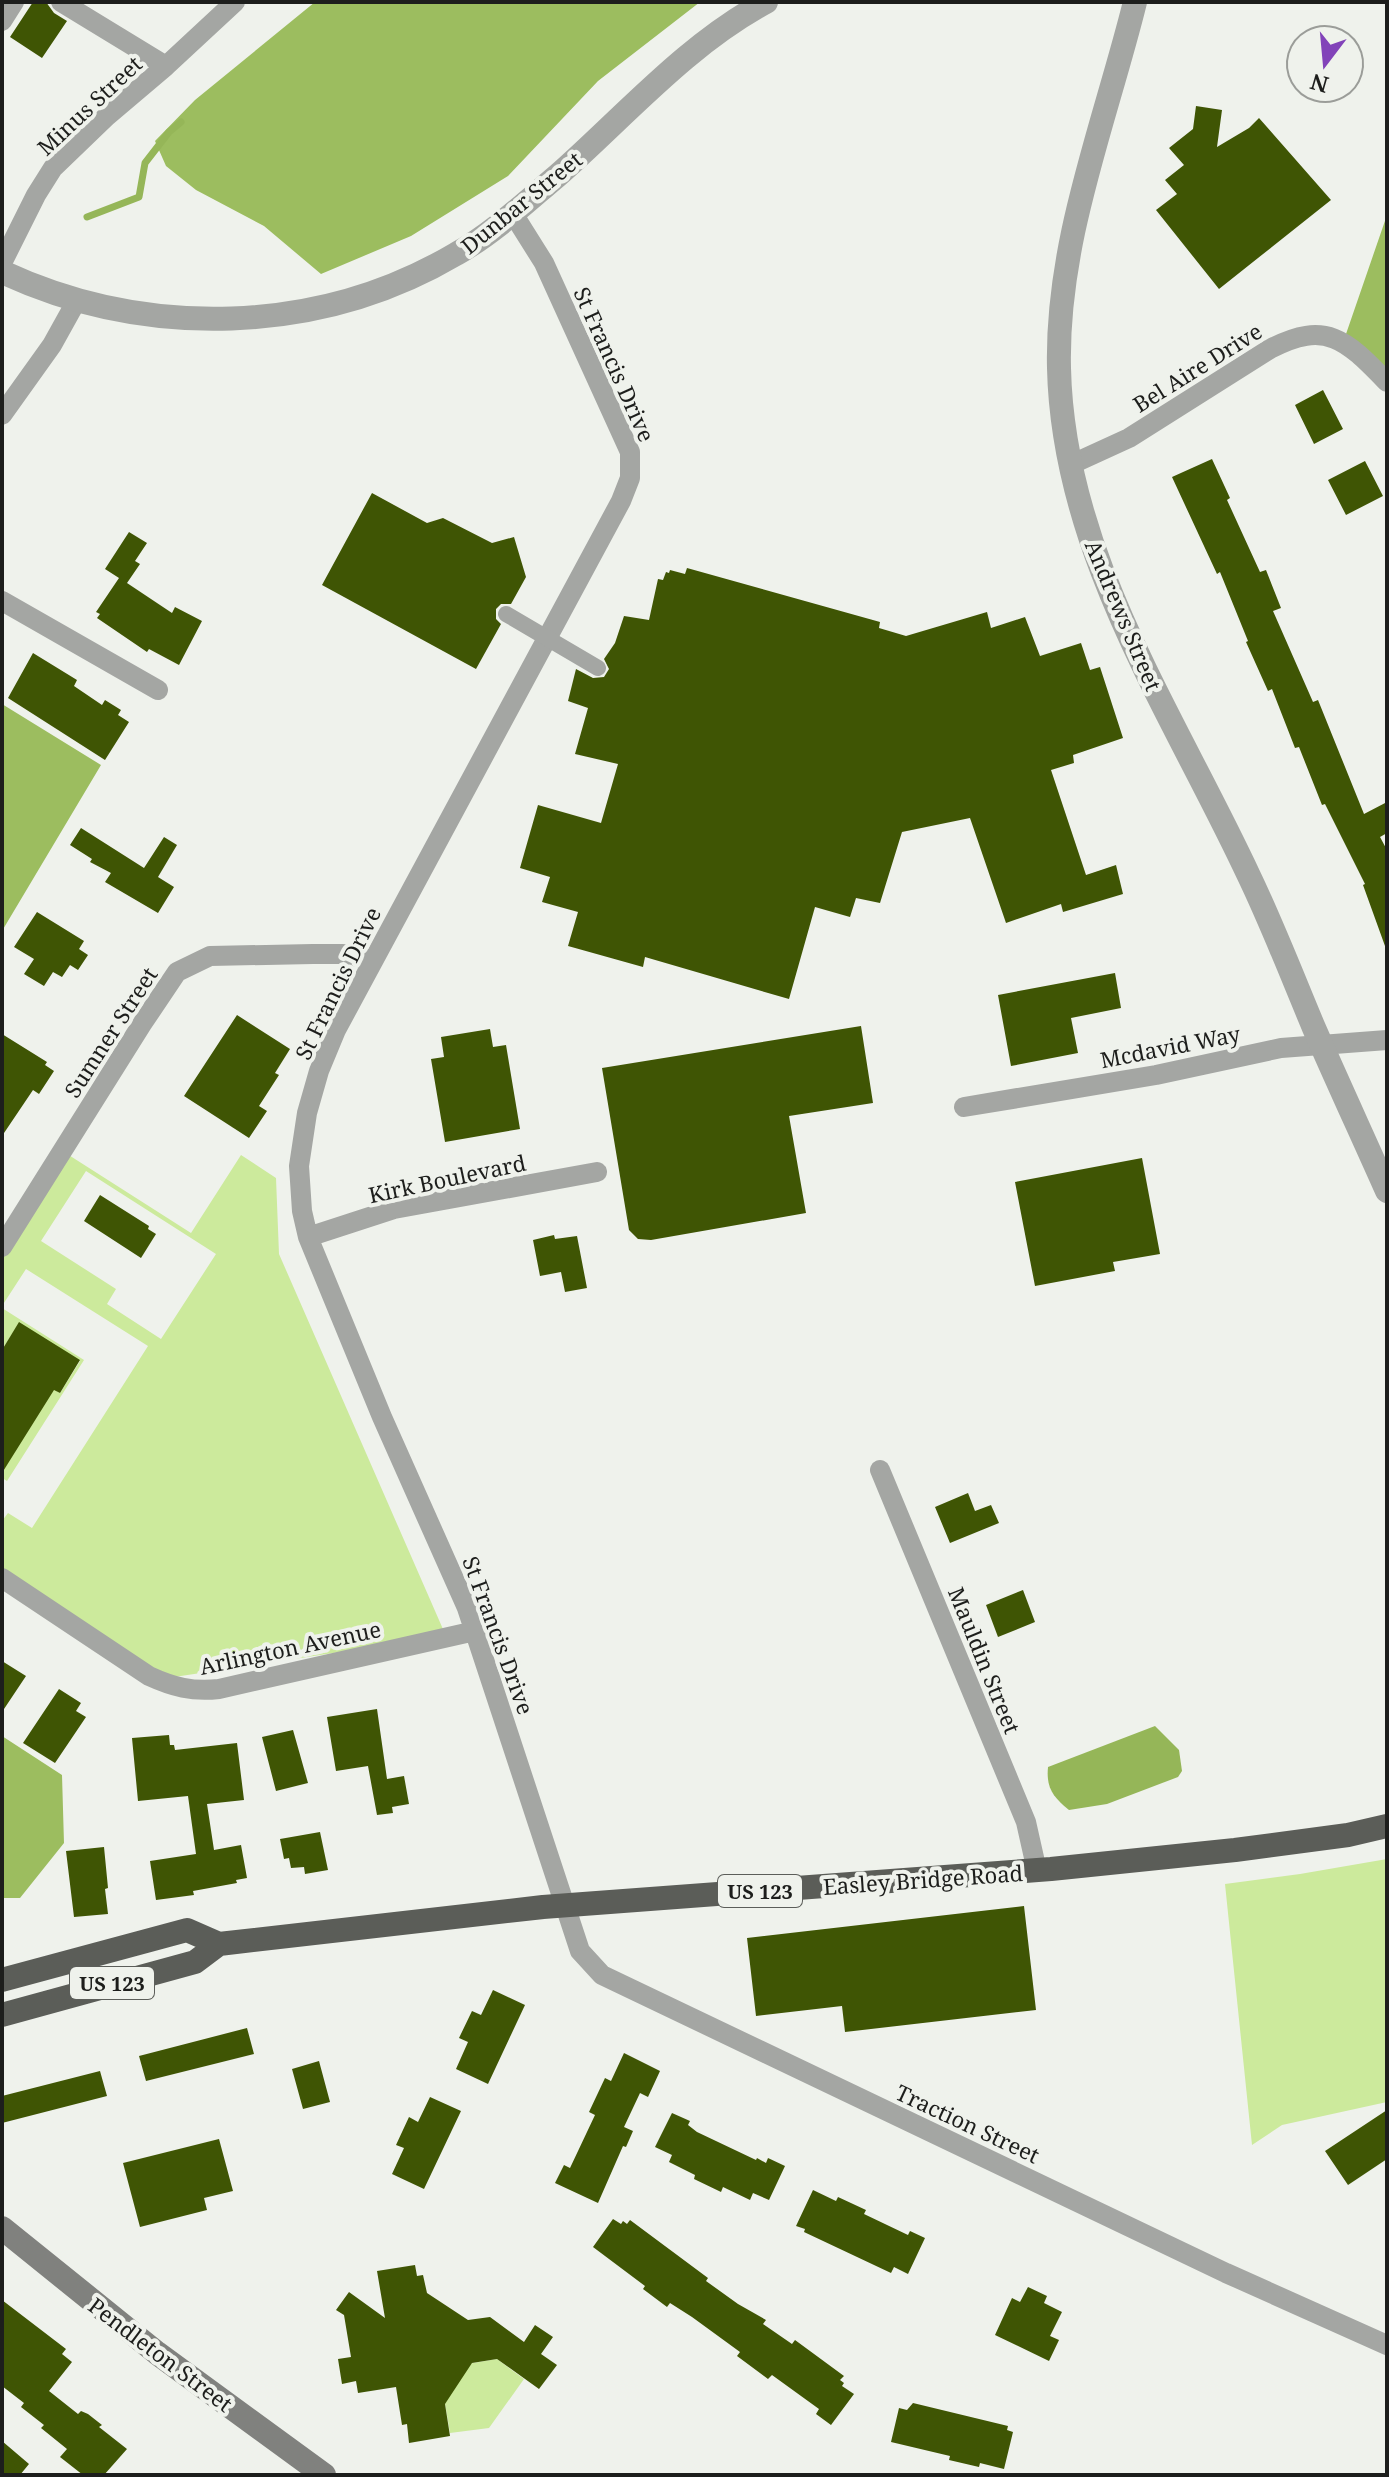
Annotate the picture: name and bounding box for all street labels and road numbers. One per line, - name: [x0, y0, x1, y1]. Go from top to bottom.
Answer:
- street label: Minus Street: [30, 49, 148, 161]
- street label: Dunbar Street: [454, 144, 588, 260]
- street label: St Francis Drive: [567, 282, 663, 446]
- street label: Bel Aire Drive: [1127, 315, 1267, 419]
- street label: Andrews Street: [1079, 535, 1169, 695]
- street label: St Francis Drive: [287, 902, 387, 1064]
- street label: Sumner Street: [57, 961, 164, 1103]
- street label: Mcdavid Way: [1097, 1018, 1243, 1074]
- street label: Kirk Boulevard: [366, 1147, 529, 1209]
- street label: St Francis Drive: [456, 1552, 542, 1718]
- street label: Mauldin Street: [942, 1582, 1028, 1738]
- street label: Arlington Avenue: [197, 1613, 383, 1681]
- street label: Easley Bridge Road: [822, 1857, 1024, 1901]
- road number: US 123: [718, 1875, 802, 1907]
- road number: US 123: [70, 1967, 154, 1999]
- street label: Traction Street: [891, 2077, 1045, 2170]
- street label: Pendleton Street: [83, 2290, 239, 2418]

